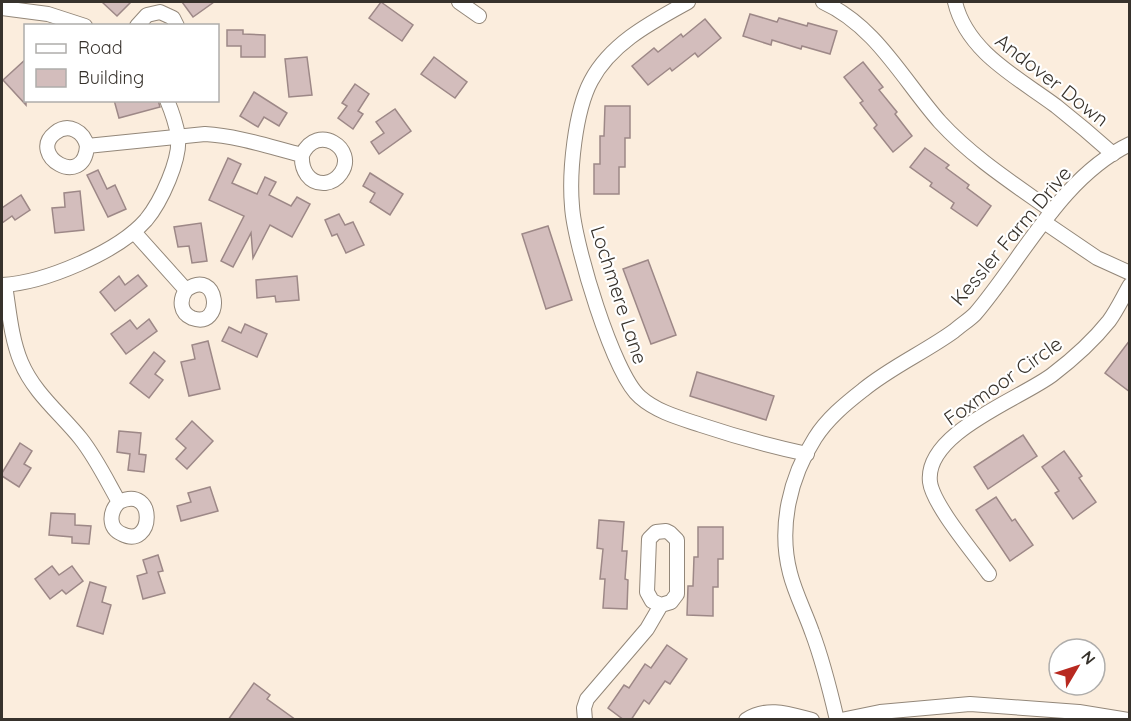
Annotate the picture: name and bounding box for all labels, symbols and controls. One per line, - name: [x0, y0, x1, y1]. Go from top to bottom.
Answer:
- legend: [24, 24, 219, 102]
- street label: Andover Down: [991, 28, 1114, 132]
- text: Road: [78, 36, 123, 59]
- text: Building: [78, 66, 144, 89]
- street label: Kessler Farm Drive: [945, 161, 1076, 311]
- street label: Lochmere Lane: [585, 223, 654, 367]
- street label: Foxmoor Circle: [939, 331, 1067, 431]
- north arrow: [1047, 637, 1107, 697]
- text: N: [1077, 647, 1100, 668]

